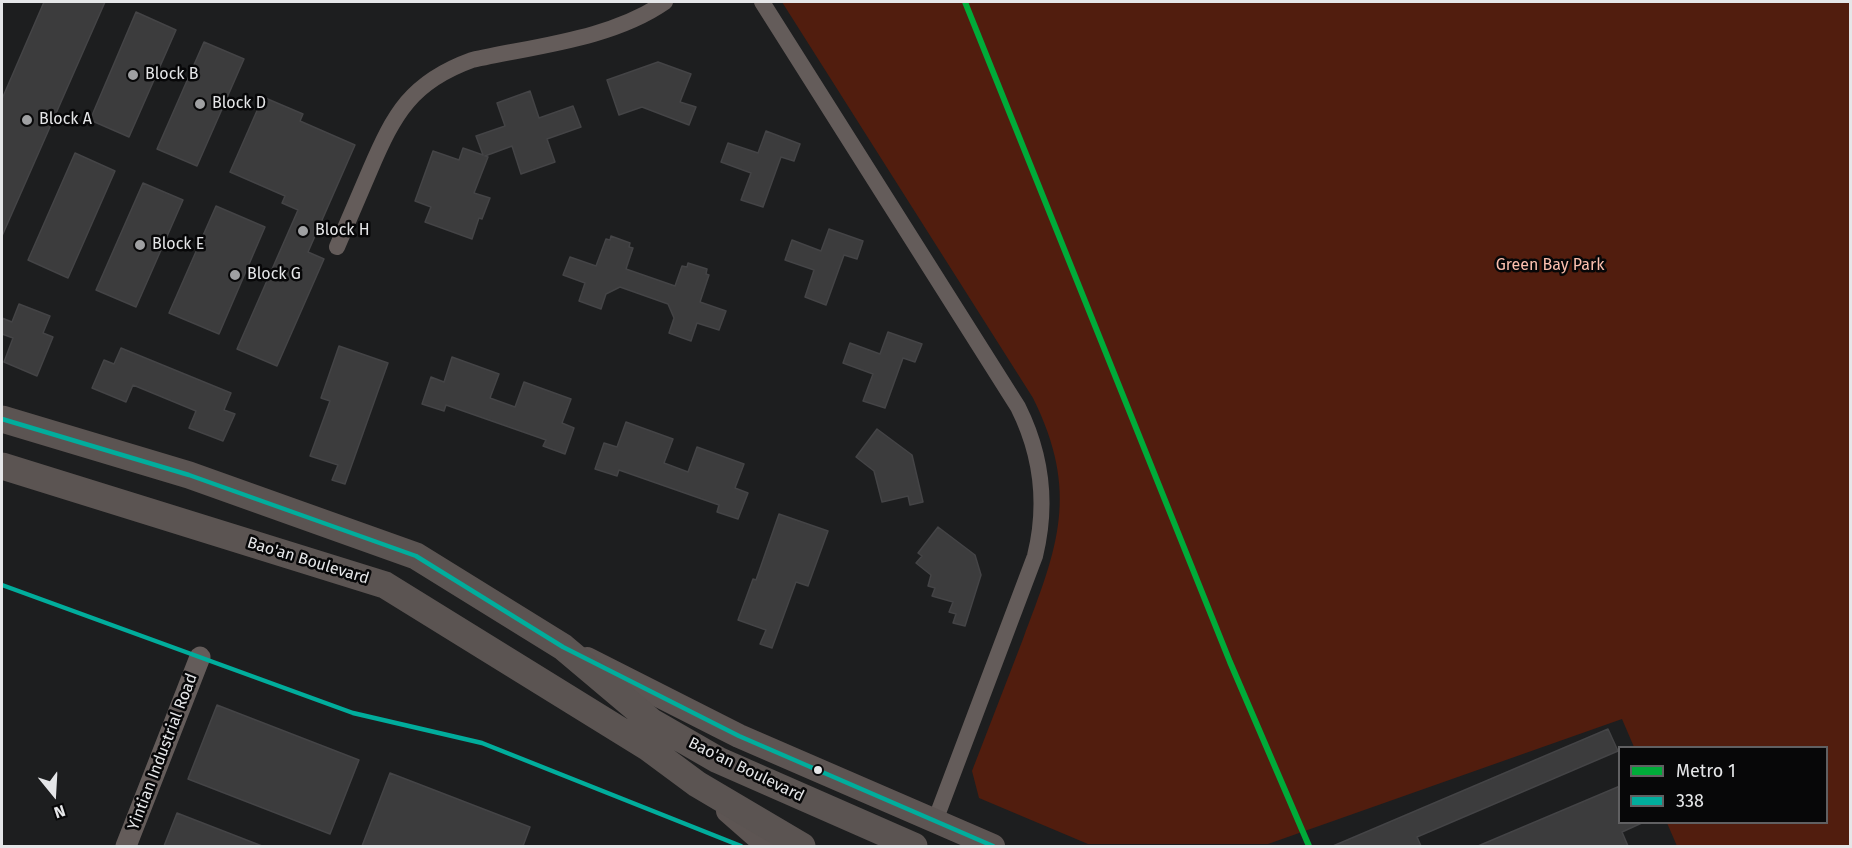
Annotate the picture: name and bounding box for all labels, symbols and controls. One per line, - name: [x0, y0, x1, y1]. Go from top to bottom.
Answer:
- place label: Block B: [145, 65, 198, 85]
- marker: Block B: [126, 68, 140, 82]
- place label: Block D: [212, 94, 266, 114]
- marker: Block D: [193, 97, 207, 111]
- place label: Block A: [39, 110, 92, 130]
- marker: Block A: [20, 113, 34, 127]
- place label: Block H: [315, 221, 370, 241]
- marker: Block H: [296, 224, 310, 238]
- place label: Block E: [152, 235, 204, 255]
- marker: Block E: [133, 238, 147, 252]
- park label: Green Bay Park: [1496, 256, 1604, 276]
- place label: Block G: [247, 265, 301, 285]
- marker: Block G: [228, 268, 242, 282]
- street label: Bao'an Boulevard: [245, 533, 371, 589]
- street label: Yintian Industrial Road: [124, 671, 202, 833]
- street label: Bao'an Boulevard: [685, 734, 807, 806]
- legend: [1618, 746, 1828, 824]
- text: Metro 1: [1676, 760, 1736, 782]
- north arrow: [24, 764, 84, 824]
- unlabelled marker: [812, 764, 824, 776]
- text: 338: [1676, 790, 1704, 812]
- text: N: [52, 801, 68, 822]

